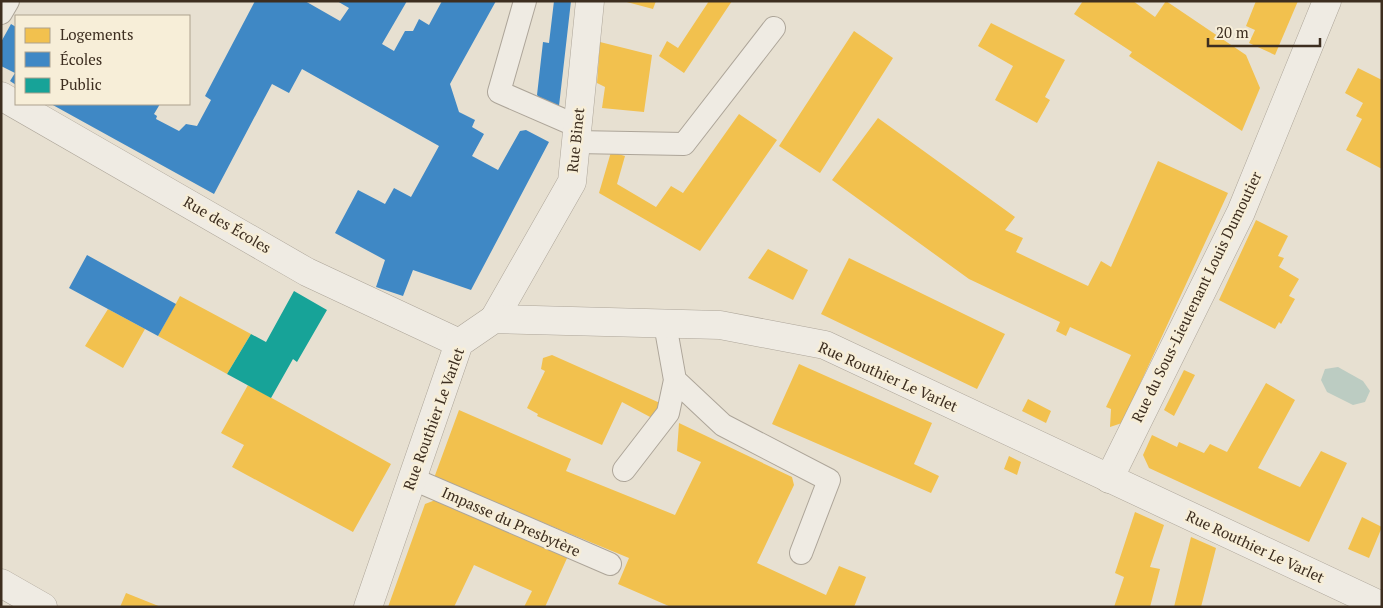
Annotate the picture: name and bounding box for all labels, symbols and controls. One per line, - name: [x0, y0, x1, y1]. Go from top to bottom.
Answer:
- legend: [15, 15, 190, 105]
- scale bar: [1208, 15, 1320, 47]
- text: 20 m: [1216, 22, 1249, 42]
- text: Logements: [60, 24, 133, 44]
- text: Écoles: [60, 49, 102, 69]
- text: Public: [60, 74, 102, 94]
- street label: Rue Binet: [562, 106, 588, 173]
- street label: Rue du Sous-Lieutenant Louis Dumoutier: [1126, 168, 1266, 425]
- street label: Rue des Écoles: [180, 191, 275, 257]
- street label: Rue Routhier Le Varlet: [816, 336, 962, 416]
- street label: Rue Routhier Le Varlet: [398, 344, 468, 493]
- street label: Impasse du Presbytère: [439, 482, 584, 561]
- street label: Rue Routhier Le Varlet: [1183, 505, 1328, 587]

